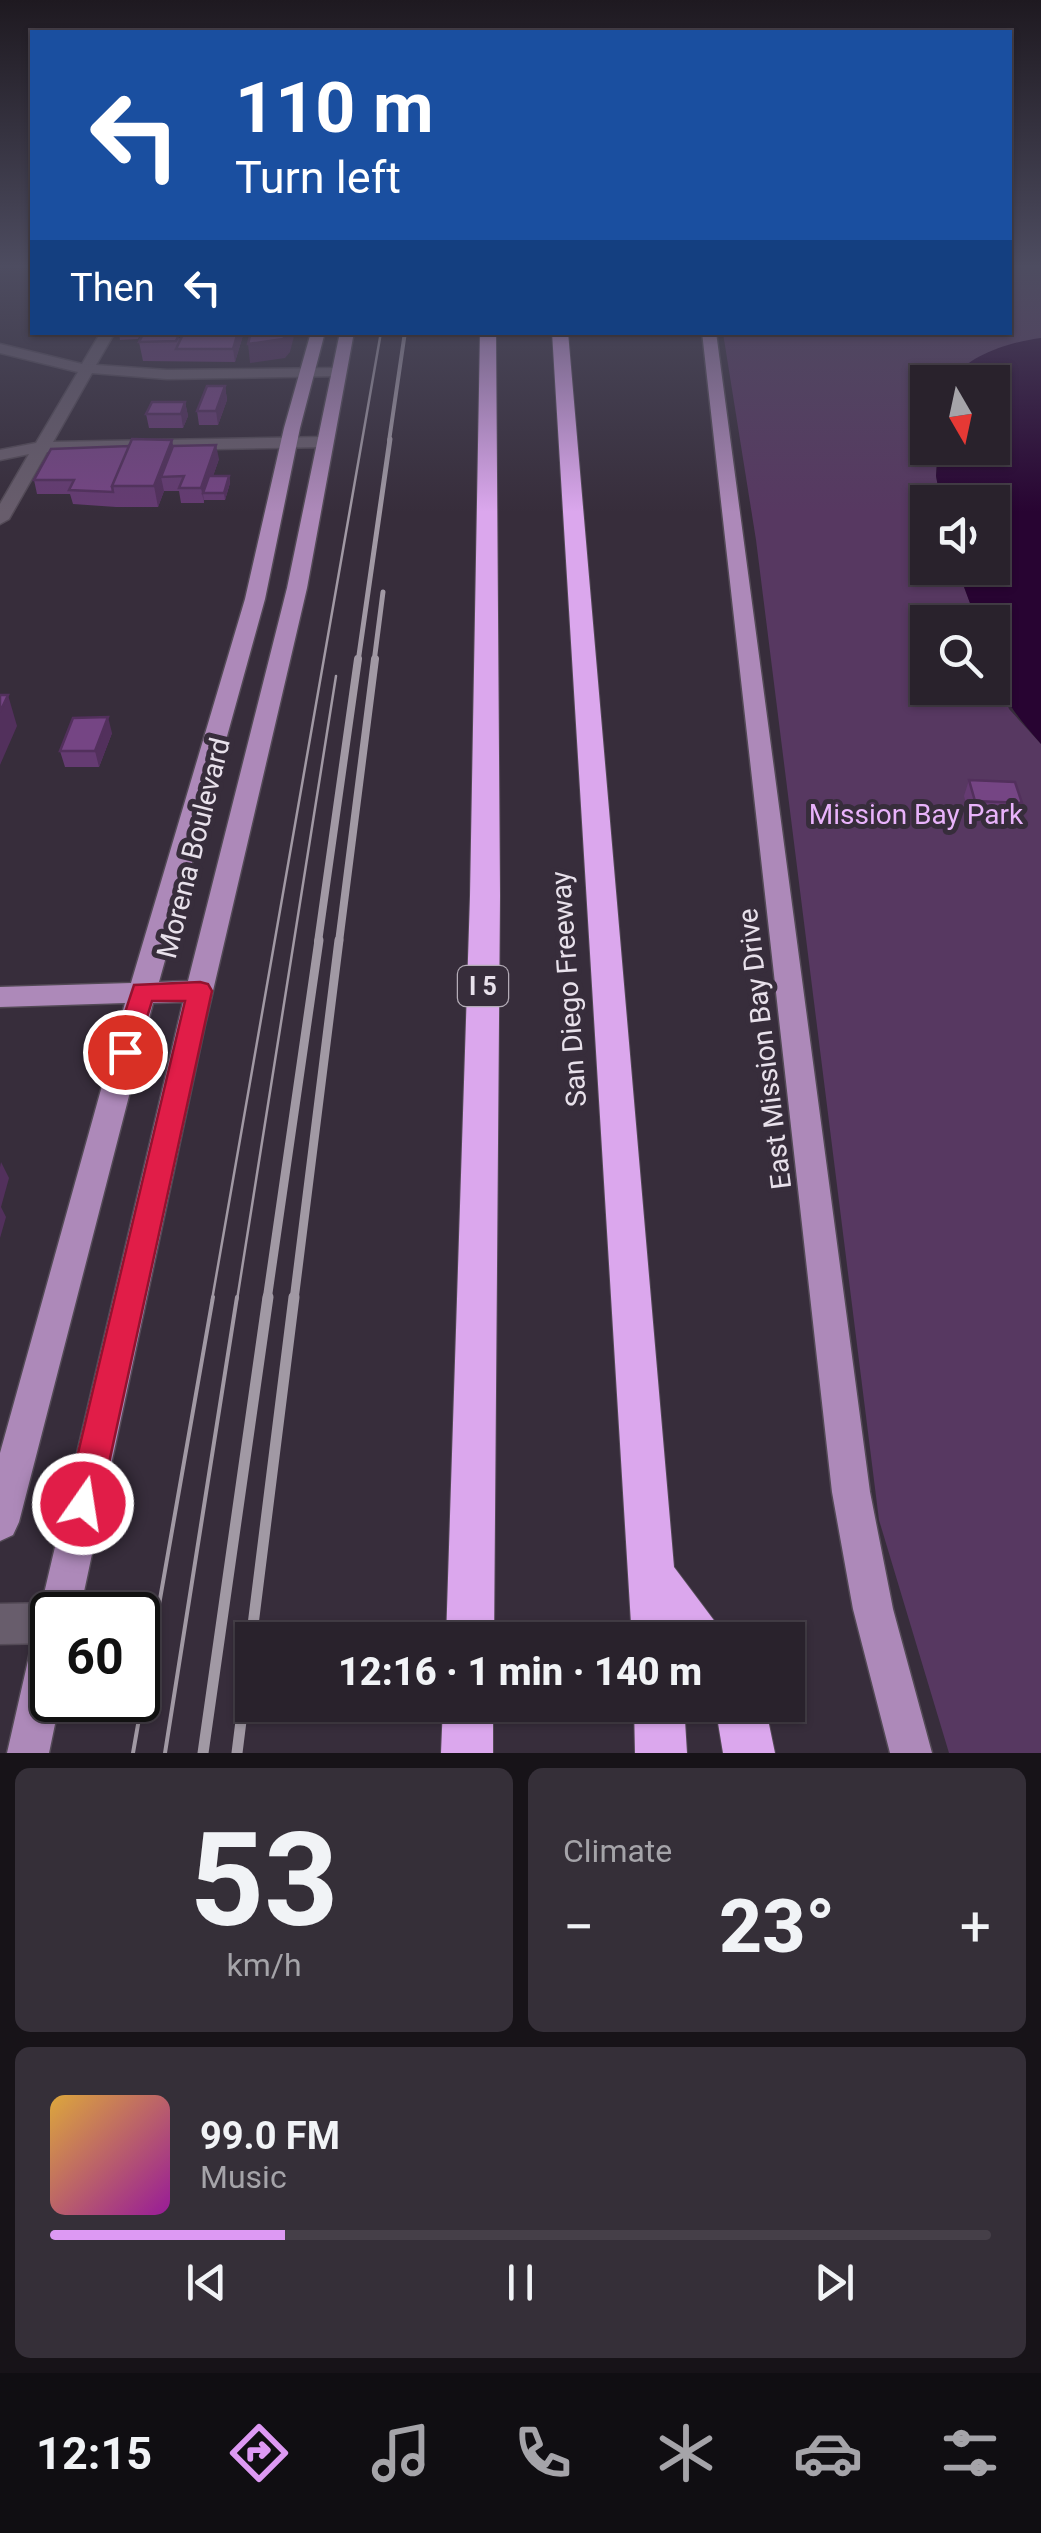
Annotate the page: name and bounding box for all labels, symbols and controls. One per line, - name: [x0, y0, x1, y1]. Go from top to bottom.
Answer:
- text: 110 m: [235, 67, 434, 149]
- icon: left: [70, 70, 200, 200]
- text: Turn left: [235, 151, 401, 204]
- icon: left: [175, 260, 230, 315]
- text: Then: [70, 266, 155, 310]
- north arrow: [910, 365, 1010, 465]
- map controls: [910, 365, 1010, 705]
- button: sound: [910, 485, 1010, 585]
- button: search: [910, 605, 1010, 705]
- street label: Morena Boulevard: [150, 734, 237, 962]
- park label: Mission Bay Park: [809, 798, 1024, 831]
- street label: San Diego Freeway: [544, 870, 593, 1108]
- street label: East Mission Bay Drive: [731, 907, 798, 1191]
- road number: I 5: [458, 966, 508, 1006]
- pin: [83, 1010, 168, 1095]
- icon: arrive: [98, 1025, 153, 1080]
- position arrow: [31, 1452, 135, 1556]
- speed limit sign: 60: [30, 1592, 160, 1722]
- text: 12:16 · 1 min · 140 m: [338, 1650, 702, 1694]
- text: 53: [189, 1804, 339, 1957]
- text: Climate: [563, 1832, 672, 1870]
- text: 23°: [719, 1882, 835, 1970]
- text: −: [563, 1895, 594, 1959]
- text: +: [960, 1895, 991, 1959]
- text: km/h: [226, 1946, 302, 1984]
- text: 99.0 FM: [200, 2114, 340, 2158]
- text: Music: [200, 2158, 287, 2196]
- icon: previous: [179, 2255, 234, 2310]
- icon: pause: [493, 2255, 548, 2310]
- icon: next: [807, 2255, 862, 2310]
- icon: directions: [224, 2418, 294, 2488]
- icon: music: [366, 2418, 436, 2488]
- icon: phone: [508, 2418, 578, 2488]
- icon: climate: [651, 2418, 721, 2488]
- icon: car: [793, 2418, 863, 2488]
- icon: filters: [935, 2418, 1005, 2488]
- text: 12:15: [36, 2427, 152, 2480]

